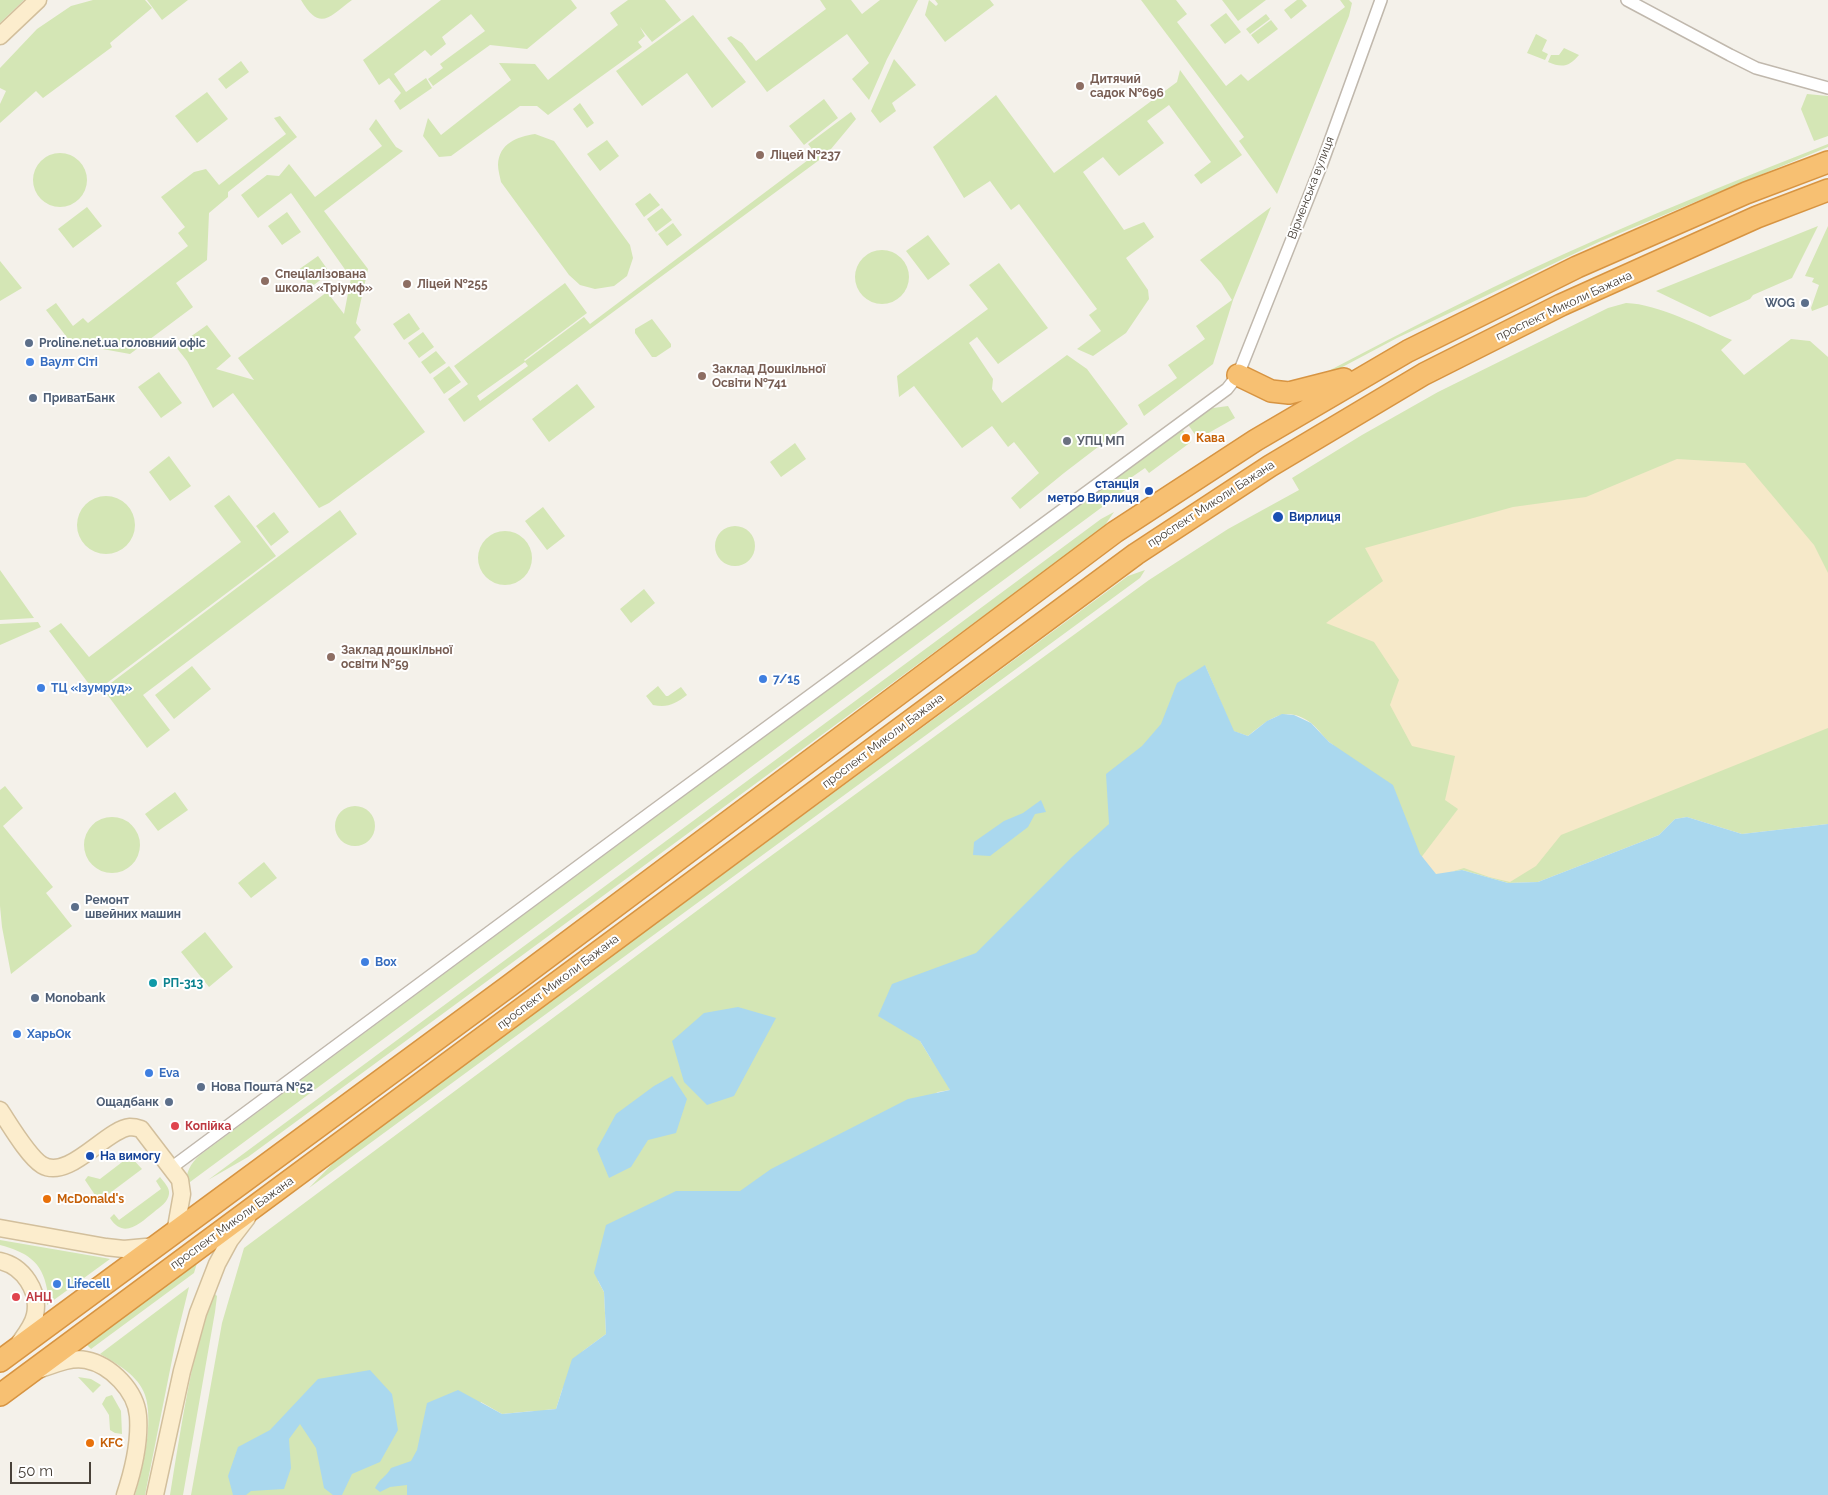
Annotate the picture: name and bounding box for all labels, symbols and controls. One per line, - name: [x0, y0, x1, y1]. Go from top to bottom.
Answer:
- place label: Дитячий садок №696: [1090, 72, 1164, 100]
- marker: Дитячий садок №696: [1074, 80, 1086, 92]
- street label: Вірменська вулиця: [1285, 135, 1337, 241]
- place label: Ліцей №237: [770, 148, 841, 162]
- marker: Ліцей №237: [754, 149, 766, 161]
- place label: Спеціалізована школа «Тріумф»: [275, 267, 373, 295]
- street label: проспект Миколи Бажана: [1494, 268, 1634, 344]
- marker: Спеціалізована школа «Тріумф»: [259, 275, 271, 287]
- place label: Ліцей №255: [417, 277, 488, 291]
- marker: Ліцей №255: [401, 278, 413, 290]
- place label: WOG: [1765, 296, 1795, 310]
- marker: WOG: [1799, 297, 1811, 309]
- place label: Proline.net.ua головний офіс: [39, 336, 206, 350]
- marker: Proline.net.ua головний офіс: [23, 337, 35, 349]
- place label: Ваулт Сіті: [40, 355, 98, 369]
- marker: Ваулт Сіті: [24, 356, 36, 368]
- place label: Заклад Дошкільної Освіти №741: [712, 362, 825, 390]
- marker: Заклад Дошкільної Освіти №741: [696, 370, 708, 382]
- place label: ПриватБанк: [43, 391, 115, 405]
- marker: ПриватБанк: [27, 392, 39, 404]
- place label: Кава: [1196, 431, 1225, 445]
- marker: Кава: [1180, 432, 1192, 444]
- place label: УПЦ МП: [1077, 434, 1124, 448]
- marker: УПЦ МП: [1061, 435, 1073, 447]
- street label: проспект Миколи Бажана: [1145, 458, 1277, 550]
- place label: станція метро Вирлиця: [1048, 477, 1139, 505]
- marker: станція метро Вирлиця: [1143, 485, 1155, 497]
- marker: Вирлиця: [1271, 510, 1285, 524]
- place label: Вирлиця: [1289, 510, 1341, 524]
- place label: Заклад дошкільної освіти №59: [341, 643, 453, 671]
- marker: Заклад дошкільної освіти №59: [325, 651, 337, 663]
- place label: 7/15: [773, 672, 800, 686]
- marker: 7/15: [757, 673, 769, 685]
- place label: ТЦ «Ізумруд»: [51, 681, 132, 695]
- marker: ТЦ «Ізумруд»: [35, 682, 47, 694]
- street label: проспект Миколи Бажана: [819, 691, 947, 791]
- place label: Ремонт швейних машин: [85, 893, 181, 921]
- marker: Ремонт швейних машин: [69, 901, 81, 913]
- street label: проспект Миколи Бажана: [494, 932, 622, 1032]
- place label: Box: [375, 955, 397, 969]
- marker: Box: [359, 956, 371, 968]
- place label: РП-313: [163, 976, 203, 990]
- marker: РП-313: [147, 977, 159, 989]
- place label: Monobank: [45, 991, 106, 1005]
- marker: Monobank: [29, 992, 41, 1004]
- place label: ХарьОк: [27, 1027, 71, 1041]
- marker: ХарьОк: [11, 1028, 23, 1040]
- place label: Eva: [159, 1066, 179, 1080]
- marker: Eva: [143, 1067, 155, 1079]
- place label: Нова Пошта №52: [211, 1080, 313, 1094]
- marker: Нова Пошта №52: [195, 1081, 207, 1093]
- place label: Ощадбанк: [96, 1095, 159, 1109]
- marker: Ощадбанк: [163, 1096, 175, 1108]
- place label: Копійка: [185, 1119, 231, 1133]
- marker: Копійка: [169, 1120, 181, 1132]
- place label: На вимогу: [100, 1149, 160, 1163]
- marker: На вимогу: [84, 1150, 96, 1162]
- street label: проспект Миколи Бажана: [168, 1174, 296, 1272]
- place label: McDonald's: [57, 1192, 124, 1206]
- marker: McDonald's: [41, 1193, 53, 1205]
- place label: Lifecell: [67, 1277, 110, 1291]
- marker: Lifecell: [51, 1278, 63, 1290]
- place label: АНЦ: [26, 1290, 52, 1304]
- marker: АНЦ: [10, 1291, 22, 1303]
- place label: KFC: [100, 1436, 123, 1450]
- marker: KFC: [84, 1437, 96, 1449]
- scale bar: [12, 1452, 94, 1484]
- text: 50 m: [18, 1462, 53, 1480]

